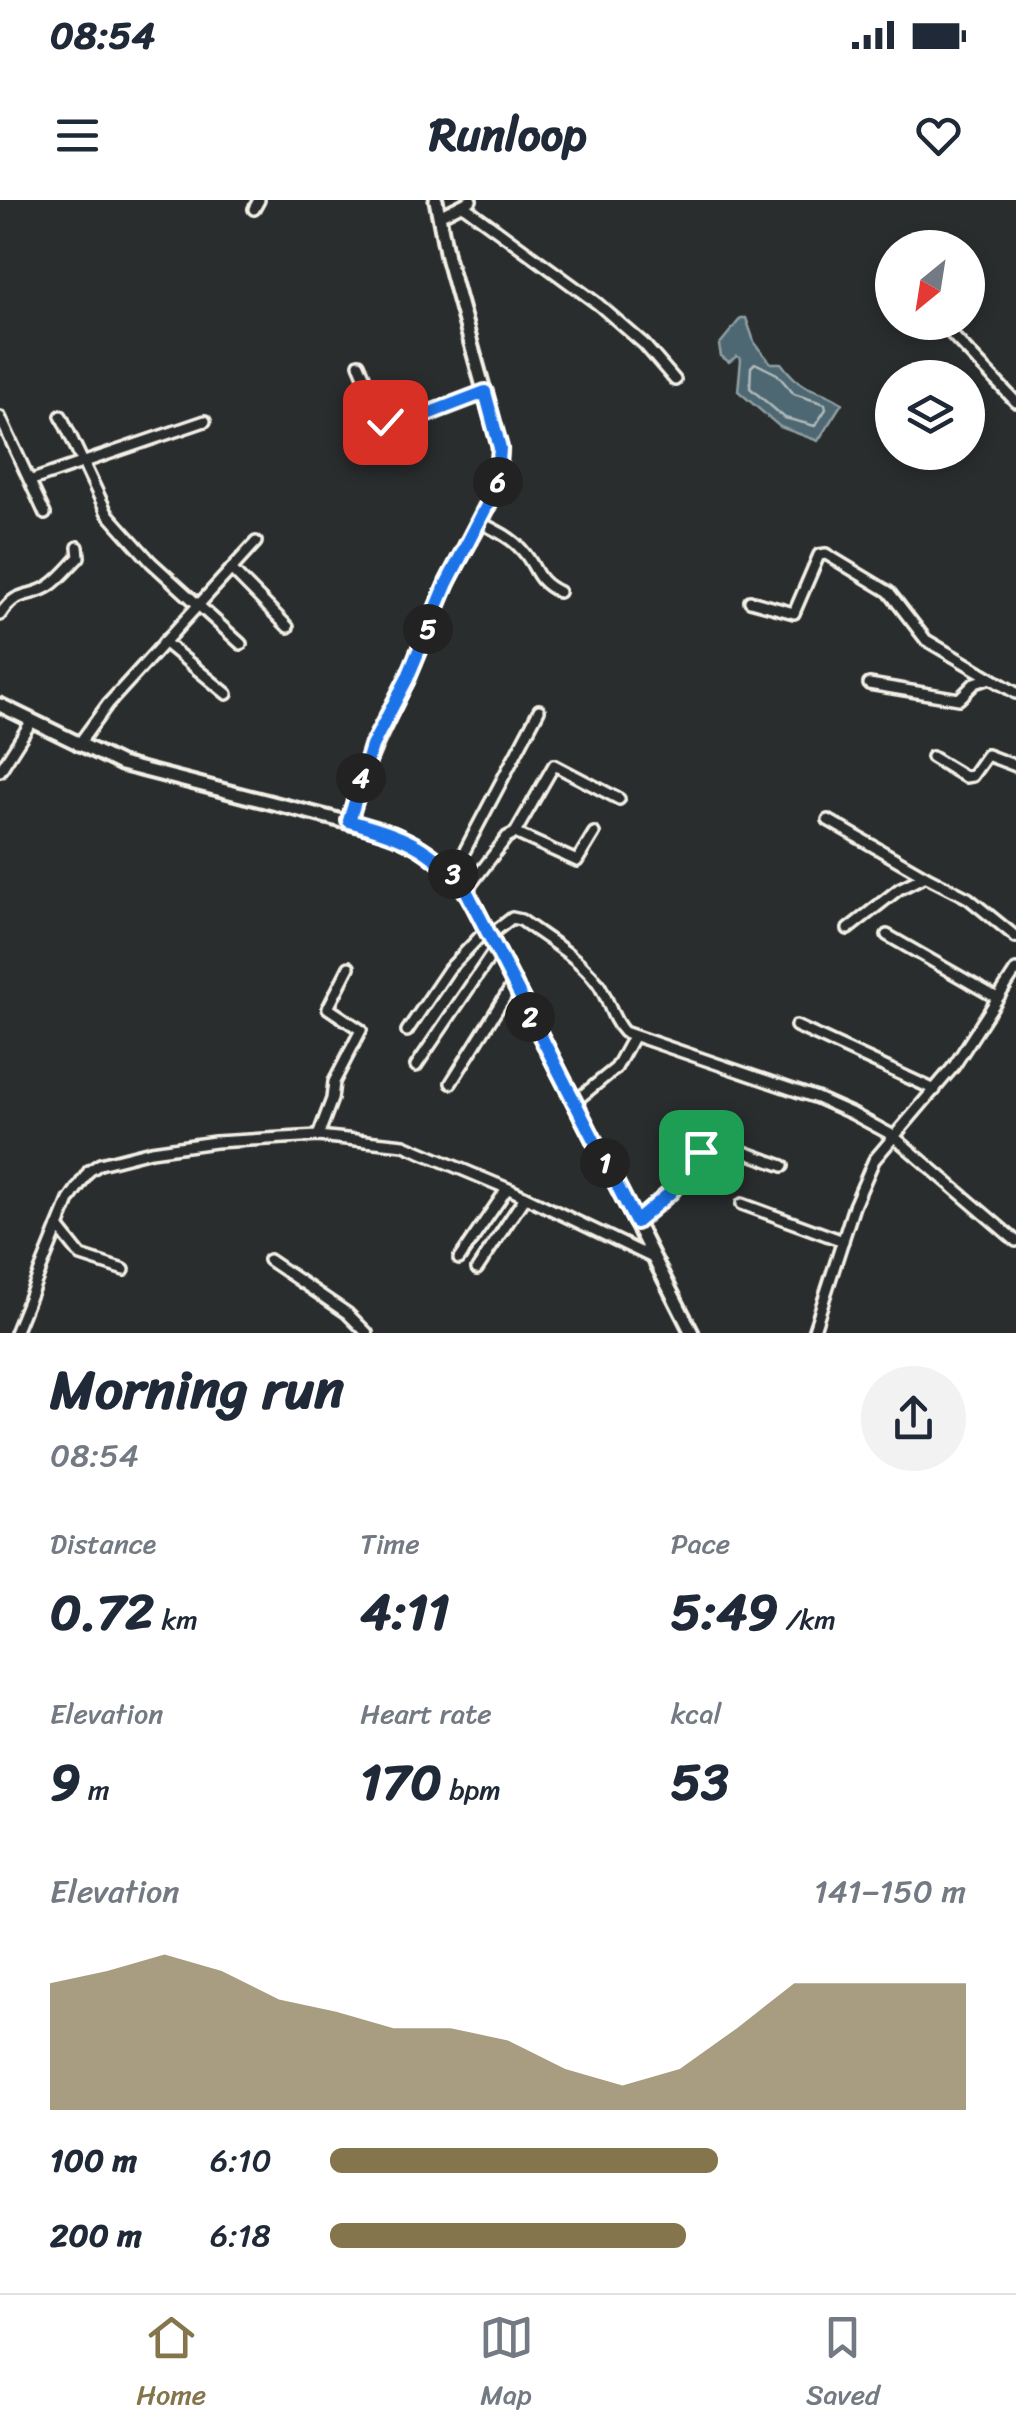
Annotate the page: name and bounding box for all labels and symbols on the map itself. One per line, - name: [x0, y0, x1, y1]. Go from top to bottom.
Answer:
- north arrow: [875, 230, 985, 340]
- pin: [343, 380, 428, 465]
- pin: 6: [473, 457, 523, 507]
- pin: 5: [403, 604, 453, 654]
- pin: 4: [336, 753, 386, 803]
- pin: 3: [428, 849, 478, 899]
- pin: 2: [505, 992, 555, 1042]
- pin: [659, 1110, 744, 1195]
- pin: 1: [580, 1138, 630, 1188]

